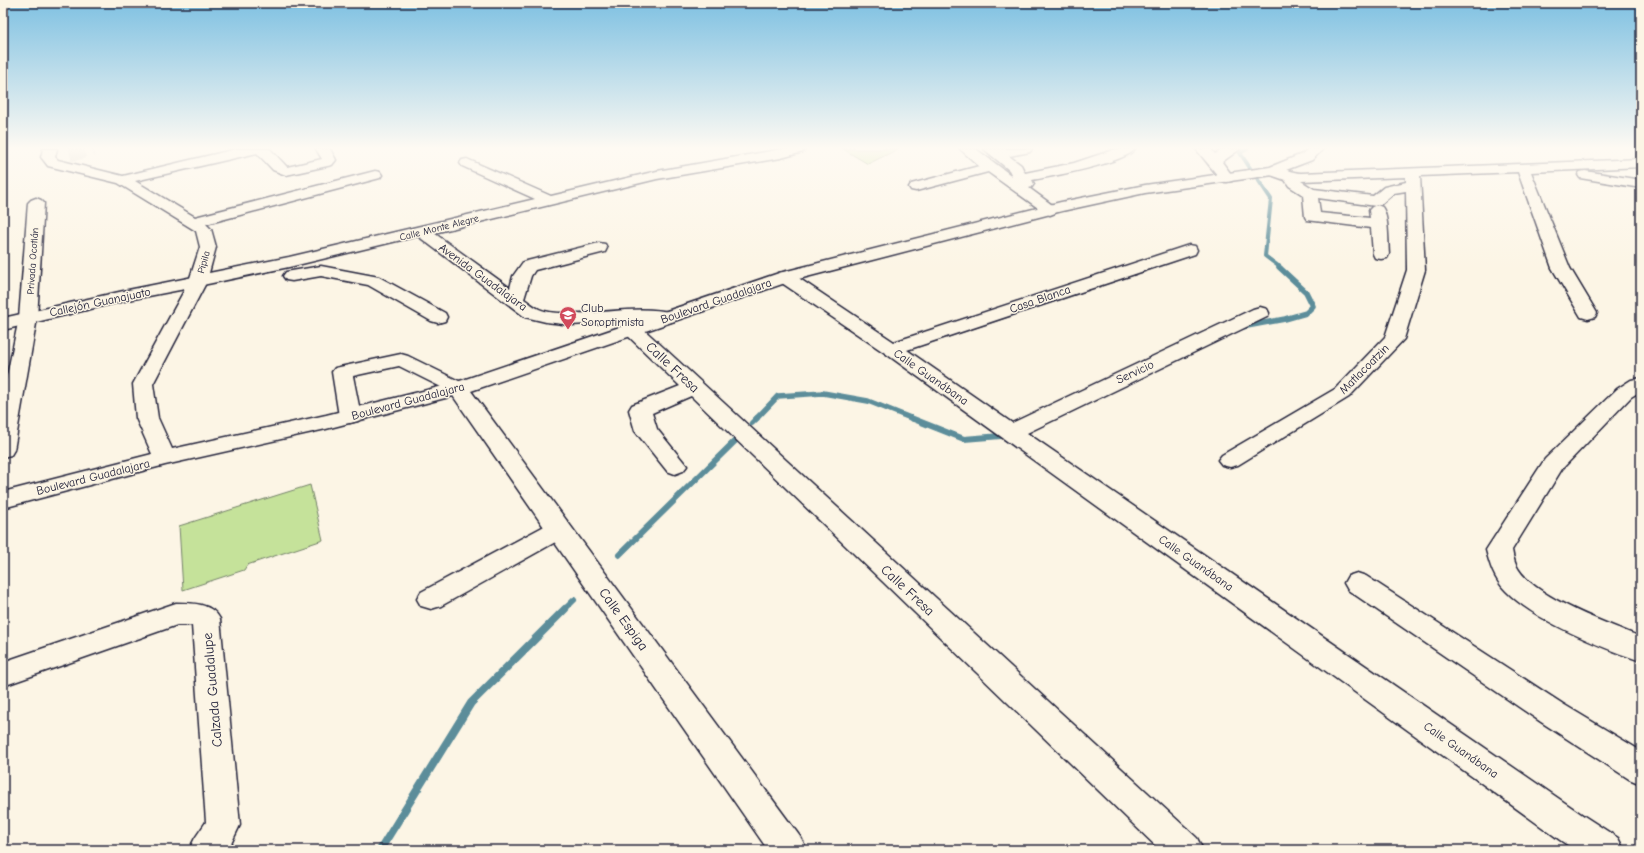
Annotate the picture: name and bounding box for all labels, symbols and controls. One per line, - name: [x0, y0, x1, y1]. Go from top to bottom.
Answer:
- street label: Calle Monte Alegre: [398, 212, 480, 244]
- street label: Privada Ocotlán: [25, 227, 41, 295]
- street label: Avenida Guadalajara: [436, 240, 530, 314]
- street label: Pipila: [195, 250, 213, 275]
- street label: Boulevard Guadalajara: [659, 275, 773, 327]
- street label: Casa Blanca: [1008, 282, 1072, 316]
- street label: Callejón Guanajuato: [48, 284, 152, 320]
- place label: Club Soroptimista: [581, 301, 644, 329]
- school or university icon: Club Soroptimista: [558, 305, 578, 330]
- street label: Calle Fresa: [642, 338, 703, 396]
- street label: Matlacoatzin: [1336, 341, 1392, 397]
- street label: Calle Guanábana: [891, 346, 971, 408]
- street label: Servicio: [1114, 357, 1156, 387]
- street label: Boulevard Guadalajara: [350, 379, 466, 423]
- street label: Boulevard Guadalajara: [35, 456, 151, 498]
- street label: Calle Guanábana: [1156, 532, 1236, 594]
- street label: Calle Fresa: [877, 561, 938, 619]
- street label: Calle Espiga: [595, 585, 652, 654]
- street label: Calzada Guadalupe: [199, 632, 226, 748]
- street label: Calle Guanábana: [1421, 719, 1501, 781]

